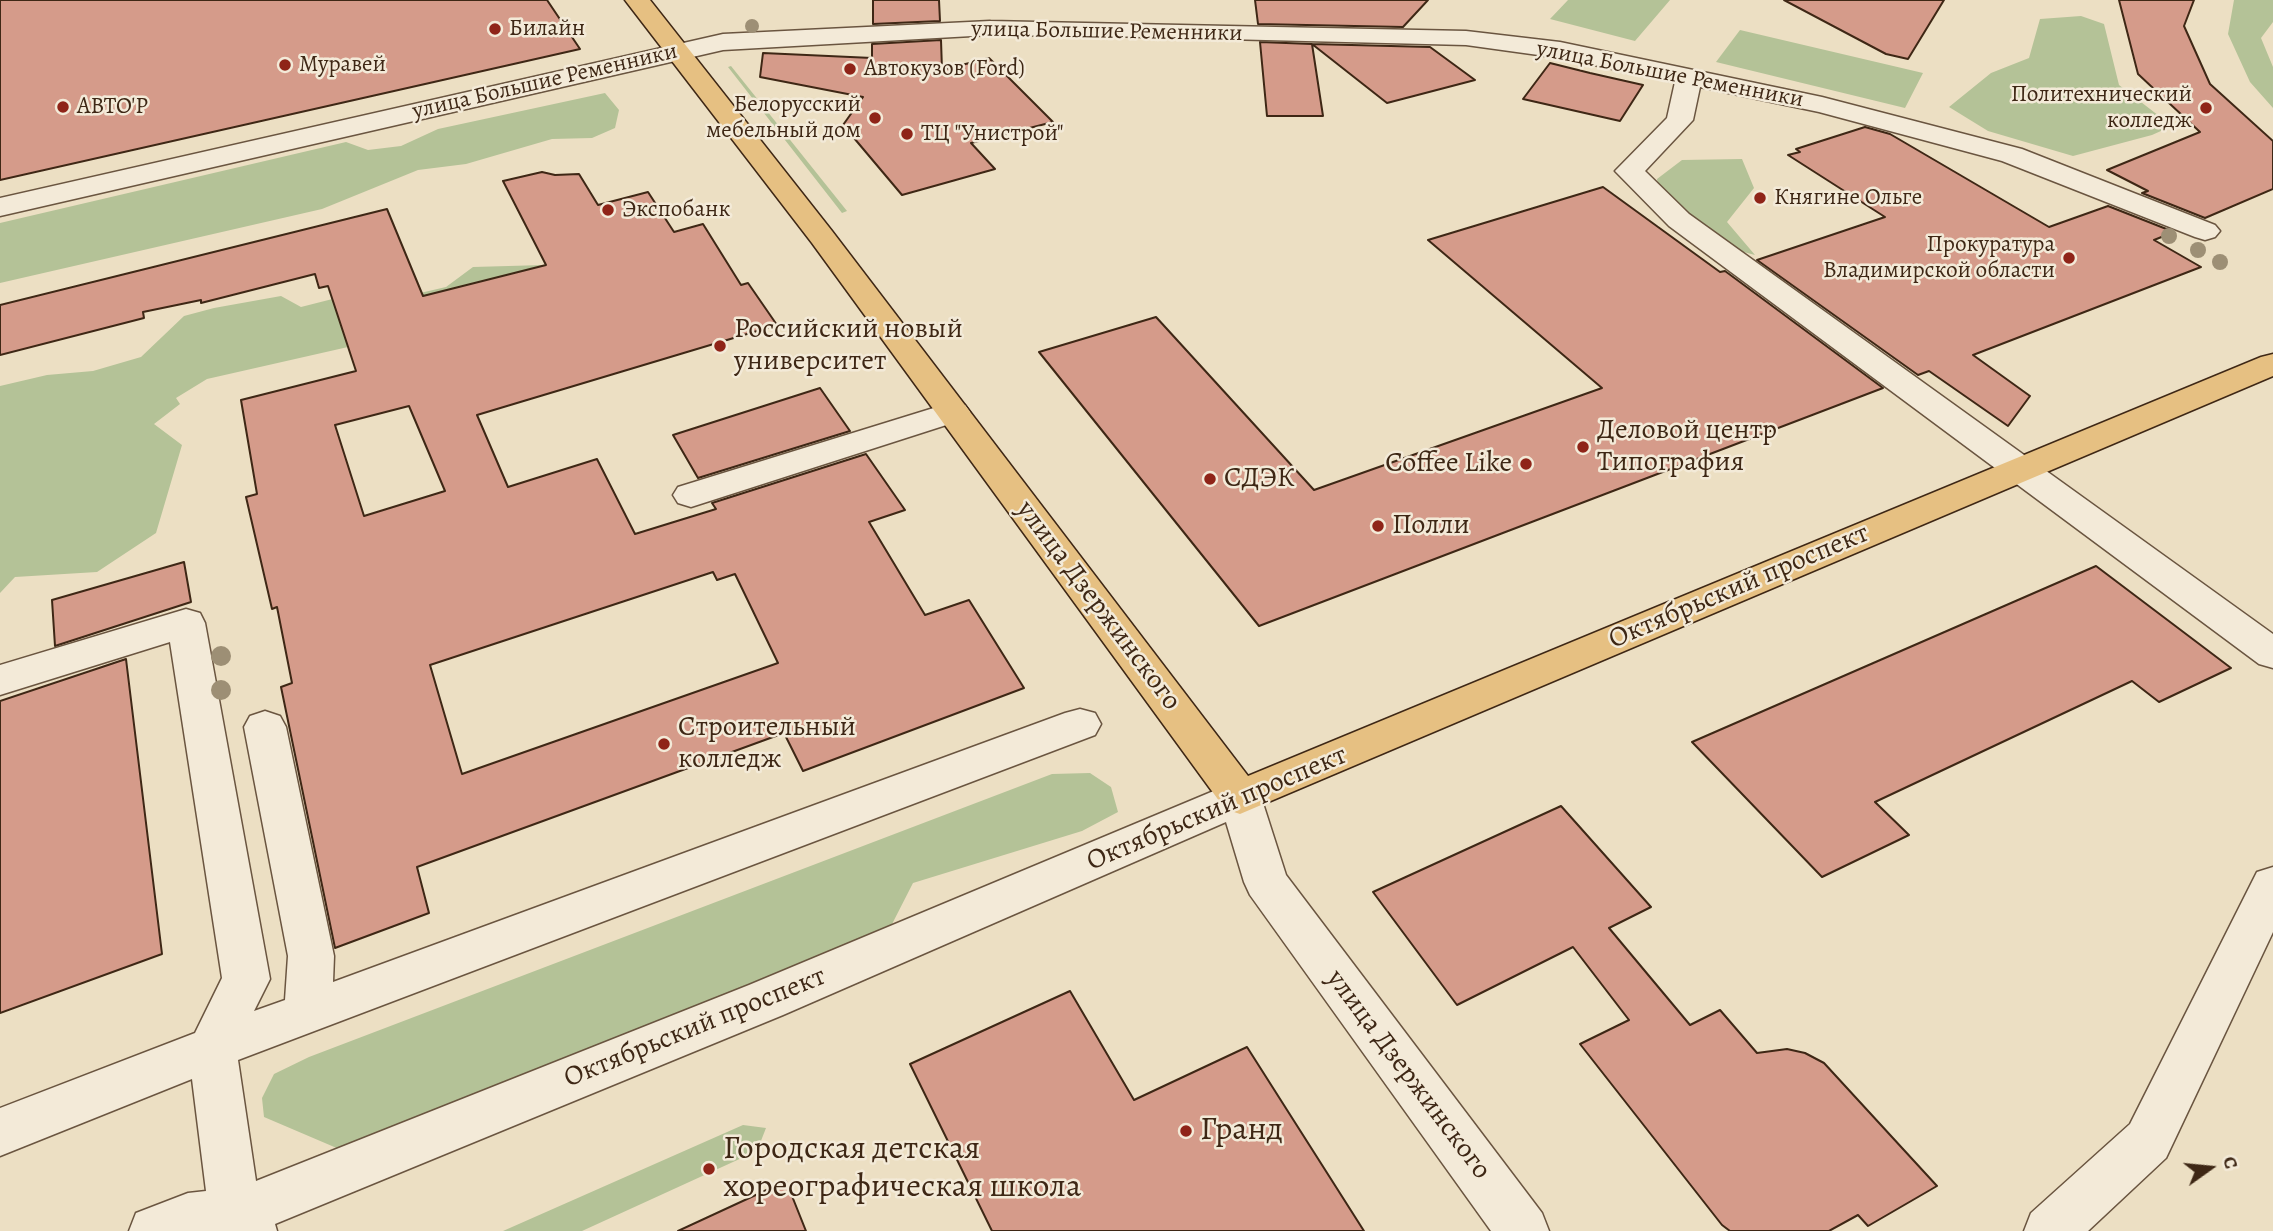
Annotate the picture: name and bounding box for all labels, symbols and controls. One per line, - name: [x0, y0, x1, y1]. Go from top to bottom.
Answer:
- place label: Билайн: [509, 15, 585, 43]
- street label: улица Большие Ременники: [971, 16, 1243, 48]
- marker: Билайн: [487, 21, 503, 37]
- street label: улица Большие Ременники: [1534, 36, 1806, 114]
- street label: улица Большие Ременники: [410, 38, 680, 126]
- place label: Муравей: [299, 51, 386, 79]
- place label: Автокузов (Ford): [864, 55, 1025, 83]
- marker: Муравей: [277, 57, 293, 73]
- marker: Автокузов (Ford): [842, 61, 858, 77]
- place label: Политехнический колледж: [2011, 81, 2192, 135]
- place label: Белорусский мебельный дом: [706, 91, 861, 145]
- place label: АВТО'Р: [77, 93, 148, 121]
- marker: АВТО'Р: [55, 99, 71, 115]
- marker: Политехнический колледж: [2198, 100, 2214, 116]
- marker: Белорусский мебельный дом: [867, 110, 883, 126]
- place label: ТЦ "Унистрой": [921, 120, 1064, 148]
- marker: ТЦ "Унистрой": [899, 126, 915, 142]
- place label: Княгине Ольге: [1774, 184, 1922, 212]
- marker: Княгине Ольге: [1752, 190, 1768, 206]
- place label: Экспобанк: [622, 196, 730, 224]
- marker: Экспобанк: [600, 202, 616, 218]
- place label: Прокуратура Владимирской области: [1823, 231, 2055, 285]
- marker: Прокуратура Владимирской области: [2061, 250, 2077, 266]
- place label: Российский новый университет: [734, 313, 963, 379]
- marker: Российский новый университет: [712, 338, 728, 354]
- place label: Деловой центр Типография: [1597, 414, 1777, 480]
- marker: Деловой центр Типография: [1575, 439, 1591, 455]
- place label: Coffee Like: [1385, 447, 1512, 481]
- marker: Coffee Like: [1518, 456, 1534, 472]
- place label: СДЭК: [1224, 462, 1295, 496]
- marker: СДЭК: [1202, 471, 1218, 487]
- street label: улица Дзержинского: [1008, 495, 1188, 717]
- place label: Полли: [1392, 509, 1470, 543]
- street label: Октябрьский проспект: [1604, 517, 1874, 657]
- marker: Полли: [1370, 518, 1386, 534]
- place label: Строительный колледж: [678, 711, 856, 777]
- marker: Строительный колледж: [656, 736, 672, 752]
- street label: Октябрьский проспект: [1082, 739, 1352, 879]
- street label: Октябрьский проспект: [559, 960, 831, 1096]
- street label: улица Дзержинского: [1318, 964, 1498, 1186]
- place label: Гранд: [1200, 1111, 1283, 1151]
- marker: Гранд: [1178, 1123, 1194, 1139]
- place label: Городская детская хореографическая школа: [723, 1130, 1081, 1208]
- north arrow: [2175, 1133, 2245, 1203]
- text: С: [2216, 1154, 2244, 1172]
- marker: Городская детская хореографическая школа: [701, 1161, 717, 1177]

